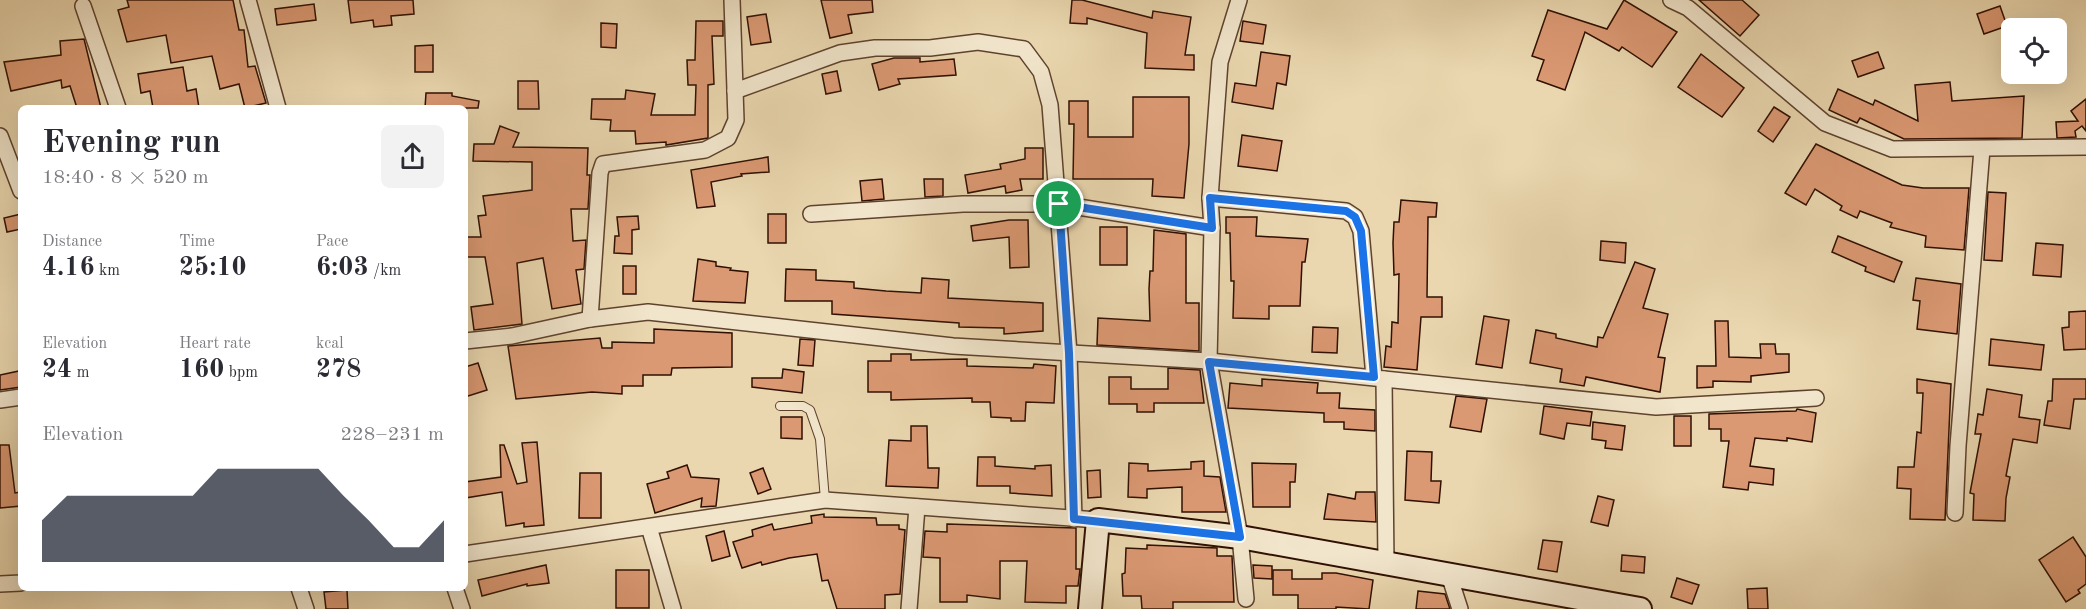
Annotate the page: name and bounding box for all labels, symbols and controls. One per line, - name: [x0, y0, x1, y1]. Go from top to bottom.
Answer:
- map controls: [2001, 18, 2067, 84]
- button: locate: [2001, 18, 2067, 84]
- button: share: [381, 125, 444, 188]
- text: Evening run: [42, 127, 221, 160]
- text: 18:40 · 8 × 520 m: [42, 168, 209, 188]
- pin: [1033, 178, 1084, 229]
- icon: arrive: [1042, 187, 1075, 220]
- text: Distance: [42, 234, 102, 250]
- text: Time: [179, 234, 215, 250]
- text: Pace: [316, 234, 348, 250]
- text: 4.16: [42, 255, 95, 281]
- text: 25:10: [179, 255, 247, 281]
- text: 6:03: [316, 255, 369, 281]
- text: km: [95, 263, 120, 279]
- text: /km: [369, 263, 401, 279]
- text: Elevation: [42, 336, 107, 352]
- text: Heart rate: [179, 336, 251, 352]
- text: kcal: [316, 336, 344, 352]
- text: 24: [42, 357, 72, 383]
- text: 160: [179, 357, 224, 383]
- text: 278: [316, 357, 361, 383]
- text: m: [72, 365, 89, 381]
- text: bpm: [224, 365, 258, 381]
- text: Elevation: [42, 425, 123, 445]
- text: 228–231 m: [341, 425, 444, 445]

